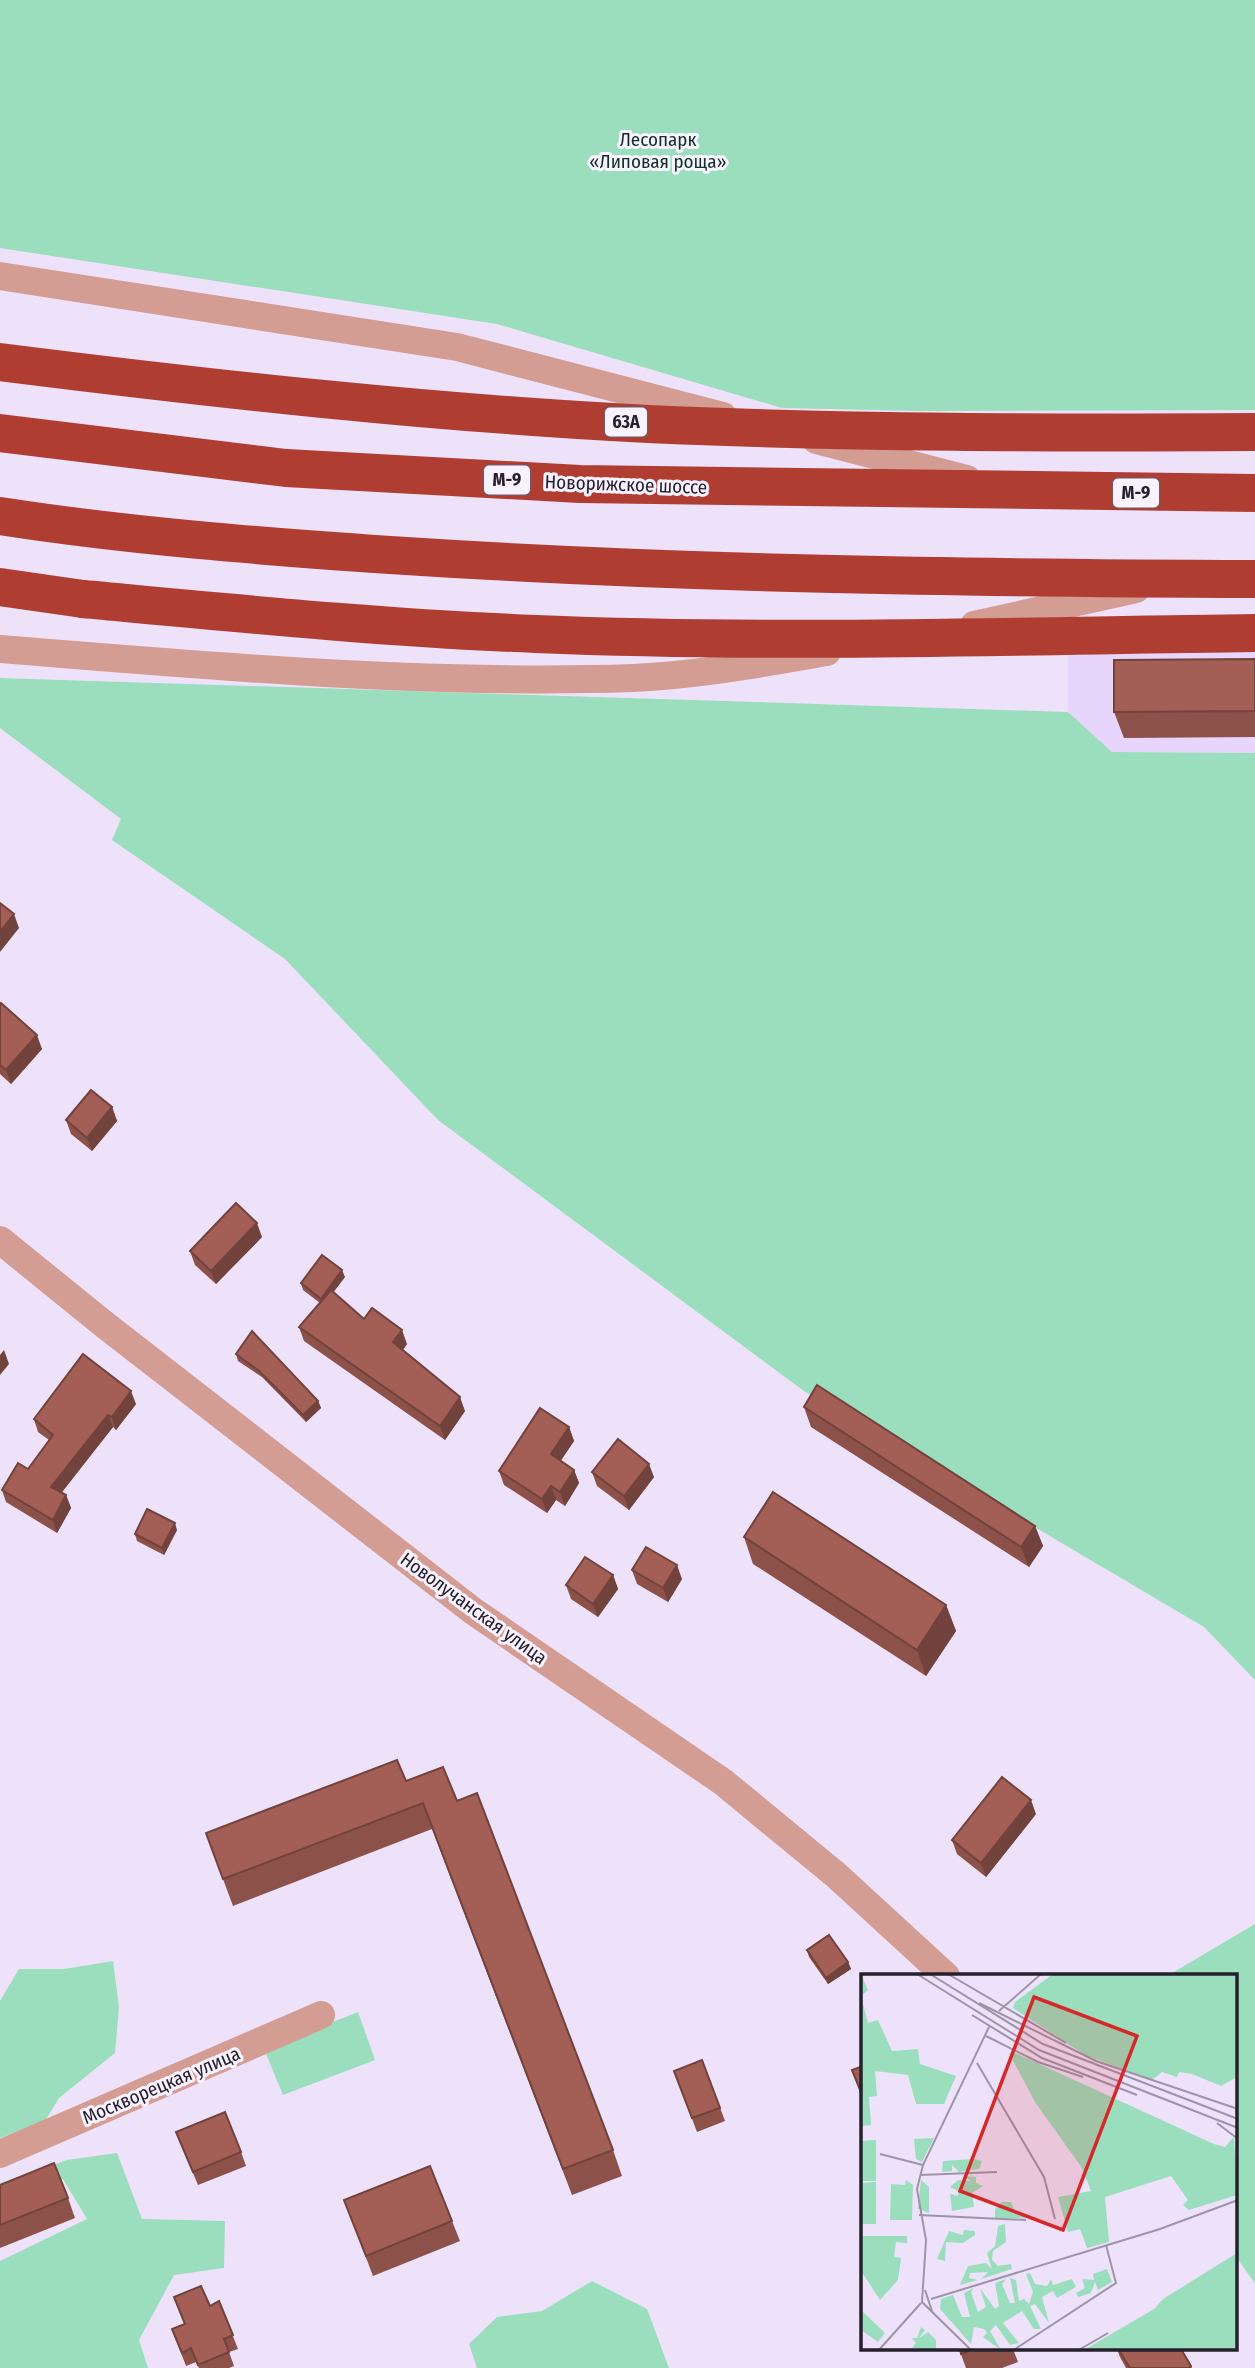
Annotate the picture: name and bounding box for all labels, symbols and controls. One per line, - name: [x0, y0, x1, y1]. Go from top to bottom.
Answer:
- park label: Лесопарк «Липовая роща»: [589, 128, 727, 173]
- road number: 63A: [605, 408, 647, 436]
- road number: М-9: [484, 466, 530, 494]
- street label: Новорижское шоссе: [544, 470, 708, 499]
- road number: М-9: [1113, 478, 1159, 508]
- street label: Новолучанская улица: [396, 1548, 551, 1669]
- inset map: [861, 1974, 1238, 2350]
- street label: Москворецкая улица: [79, 2042, 243, 2129]

